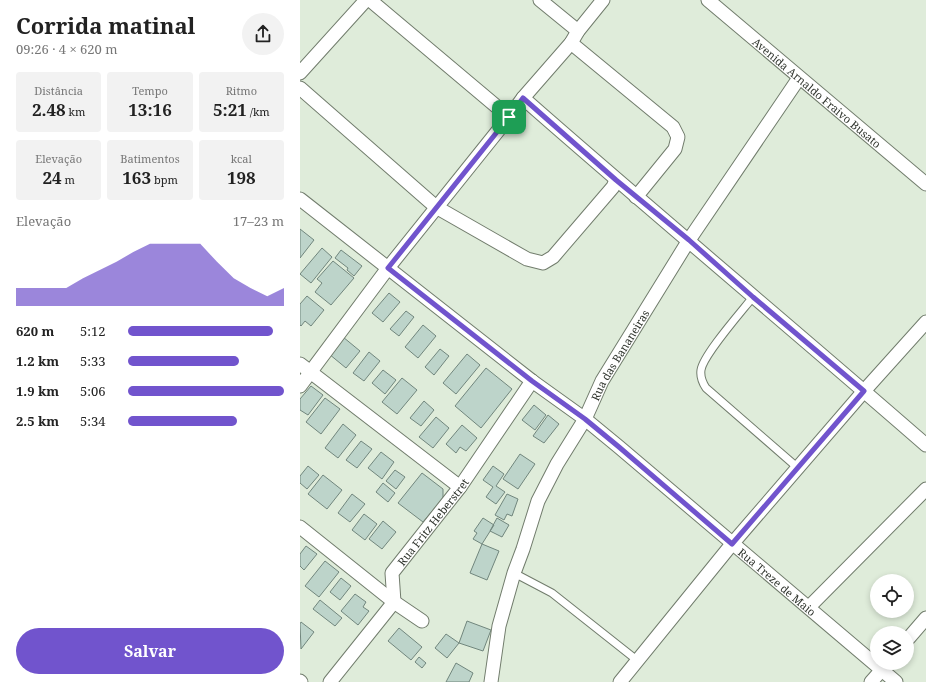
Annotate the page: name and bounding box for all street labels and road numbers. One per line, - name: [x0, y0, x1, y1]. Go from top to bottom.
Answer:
- street label: Avenida Arnaldo Fraivo Busato: [750, 34, 885, 151]
- street label: Rua das Bananeiras: [587, 306, 652, 403]
- street label: Rua Fritz Heberstret: [393, 475, 472, 568]
- street label: Rua Treze de Maio: [735, 544, 820, 619]

